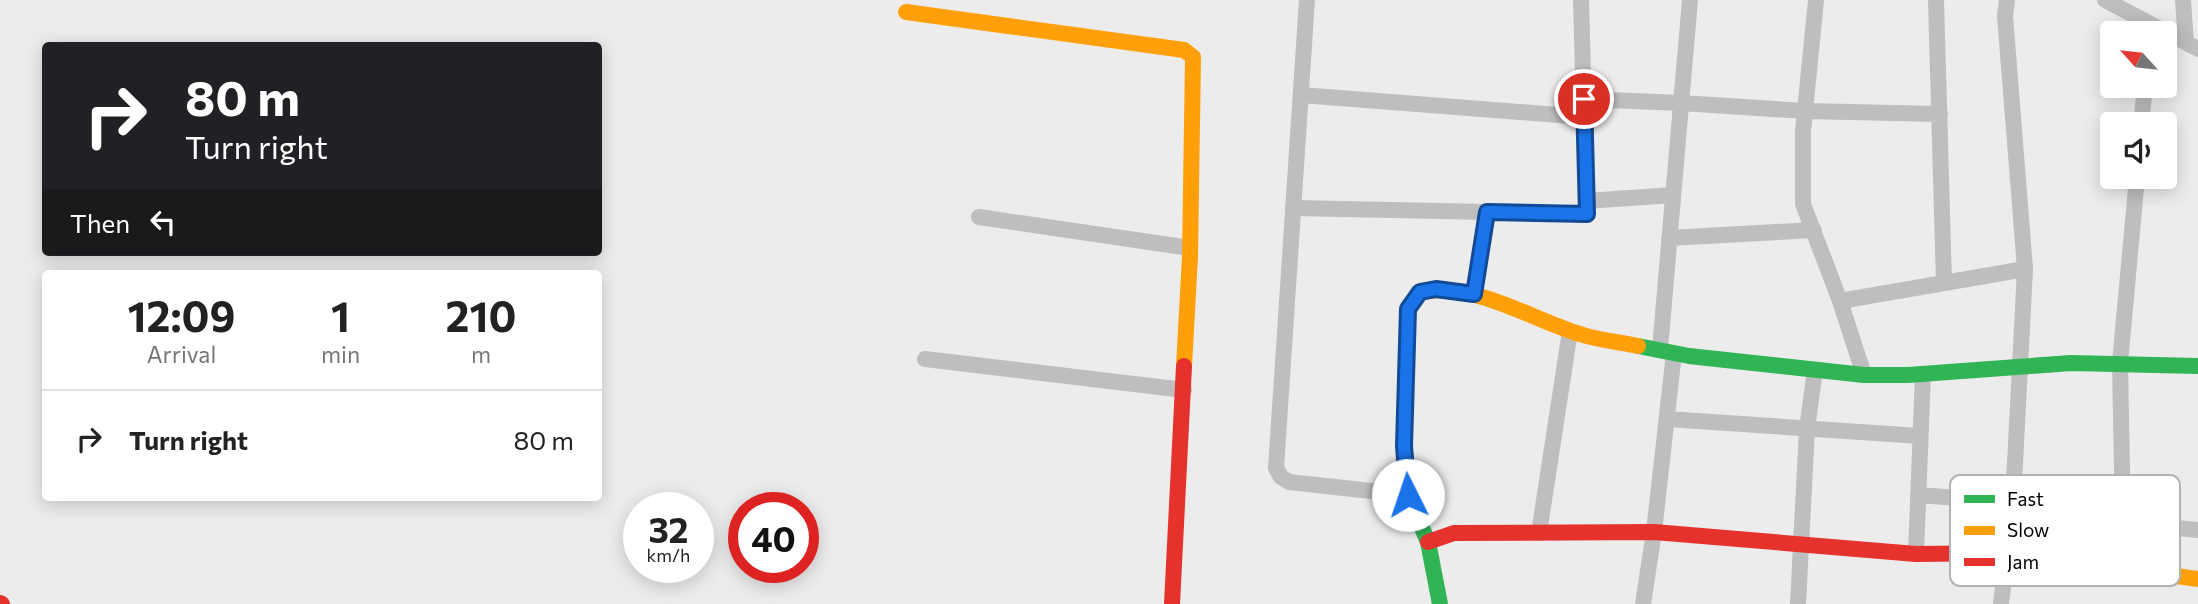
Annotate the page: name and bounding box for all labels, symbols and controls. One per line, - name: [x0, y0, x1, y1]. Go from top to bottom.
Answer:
- north arrow: [2100, 21, 2177, 98]
- map controls: [2100, 21, 2177, 189]
- text: 80 m: [185, 66, 300, 126]
- pin: [1554, 69, 1614, 129]
- icon: right: [70, 70, 161, 161]
- icon: arrive: [1565, 80, 1603, 118]
- button: sound: [2100, 112, 2177, 189]
- text: Turn right: [185, 126, 328, 166]
- icon: left: [144, 203, 182, 241]
- text: Then: [70, 207, 130, 238]
- text: 12:09: [128, 289, 235, 341]
- text: 1: [331, 289, 350, 341]
- text: 210: [446, 289, 516, 341]
- text: Arrival: [147, 340, 216, 368]
- text: min: [321, 340, 360, 368]
- text: m: [471, 340, 491, 368]
- icon: right: [70, 420, 108, 458]
- text: Turn right: [129, 424, 248, 455]
- text: 80 m: [514, 424, 574, 455]
- position arrow: [1371, 458, 1445, 532]
- legend: [1950, 475, 2180, 586]
- text: Fast: [2007, 487, 2044, 510]
- speed limit sign: 40: [728, 492, 819, 583]
- text: 32: [648, 507, 689, 550]
- text: Slow: [2007, 518, 2049, 541]
- text: km/h: [647, 544, 690, 566]
- text: Jam: [2007, 550, 2039, 573]

